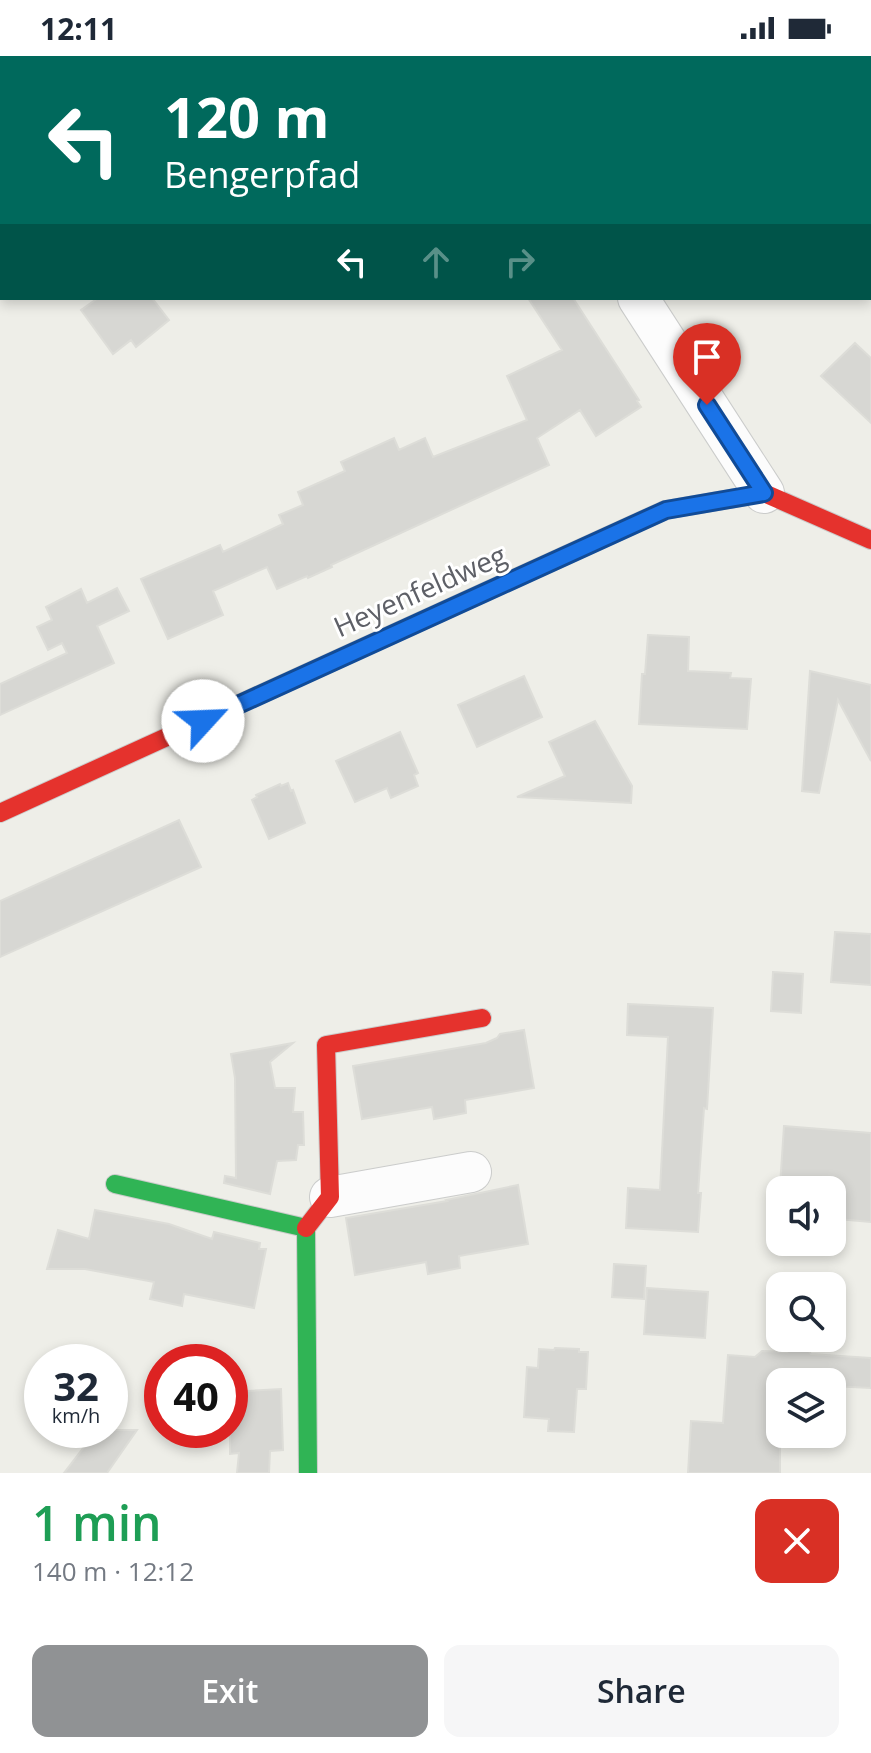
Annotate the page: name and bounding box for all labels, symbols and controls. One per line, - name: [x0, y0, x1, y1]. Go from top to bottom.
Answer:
- text: 12:11: [40, 8, 117, 49]
- text: 120 m: [164, 78, 330, 154]
- icon: left: [32, 88, 136, 192]
- text: Bengerpfad: [164, 150, 360, 199]
- icon: left: [330, 240, 374, 284]
- icon: ahead: [414, 240, 458, 284]
- icon: right: [498, 240, 542, 284]
- pin: [673, 323, 741, 405]
- icon: arrive: [685, 335, 729, 379]
- street label: Heyenfeldweg: [327, 535, 512, 645]
- position arrow: [161, 679, 245, 763]
- map controls: [766, 1176, 846, 1448]
- button: sound: [766, 1176, 846, 1256]
- button: search: [766, 1272, 846, 1352]
- speed limit sign: 40: [144, 1344, 248, 1448]
- text: 32: [53, 1358, 99, 1413]
- button: layers: [766, 1368, 846, 1448]
- text: km/h: [52, 1402, 100, 1429]
- text: 1 min: [32, 1490, 162, 1555]
- button: close: [755, 1499, 839, 1583]
- text: 140 m · 12:12: [32, 1553, 194, 1589]
- button: Exit: [32, 1645, 428, 1737]
- button: Share: [444, 1645, 839, 1737]

